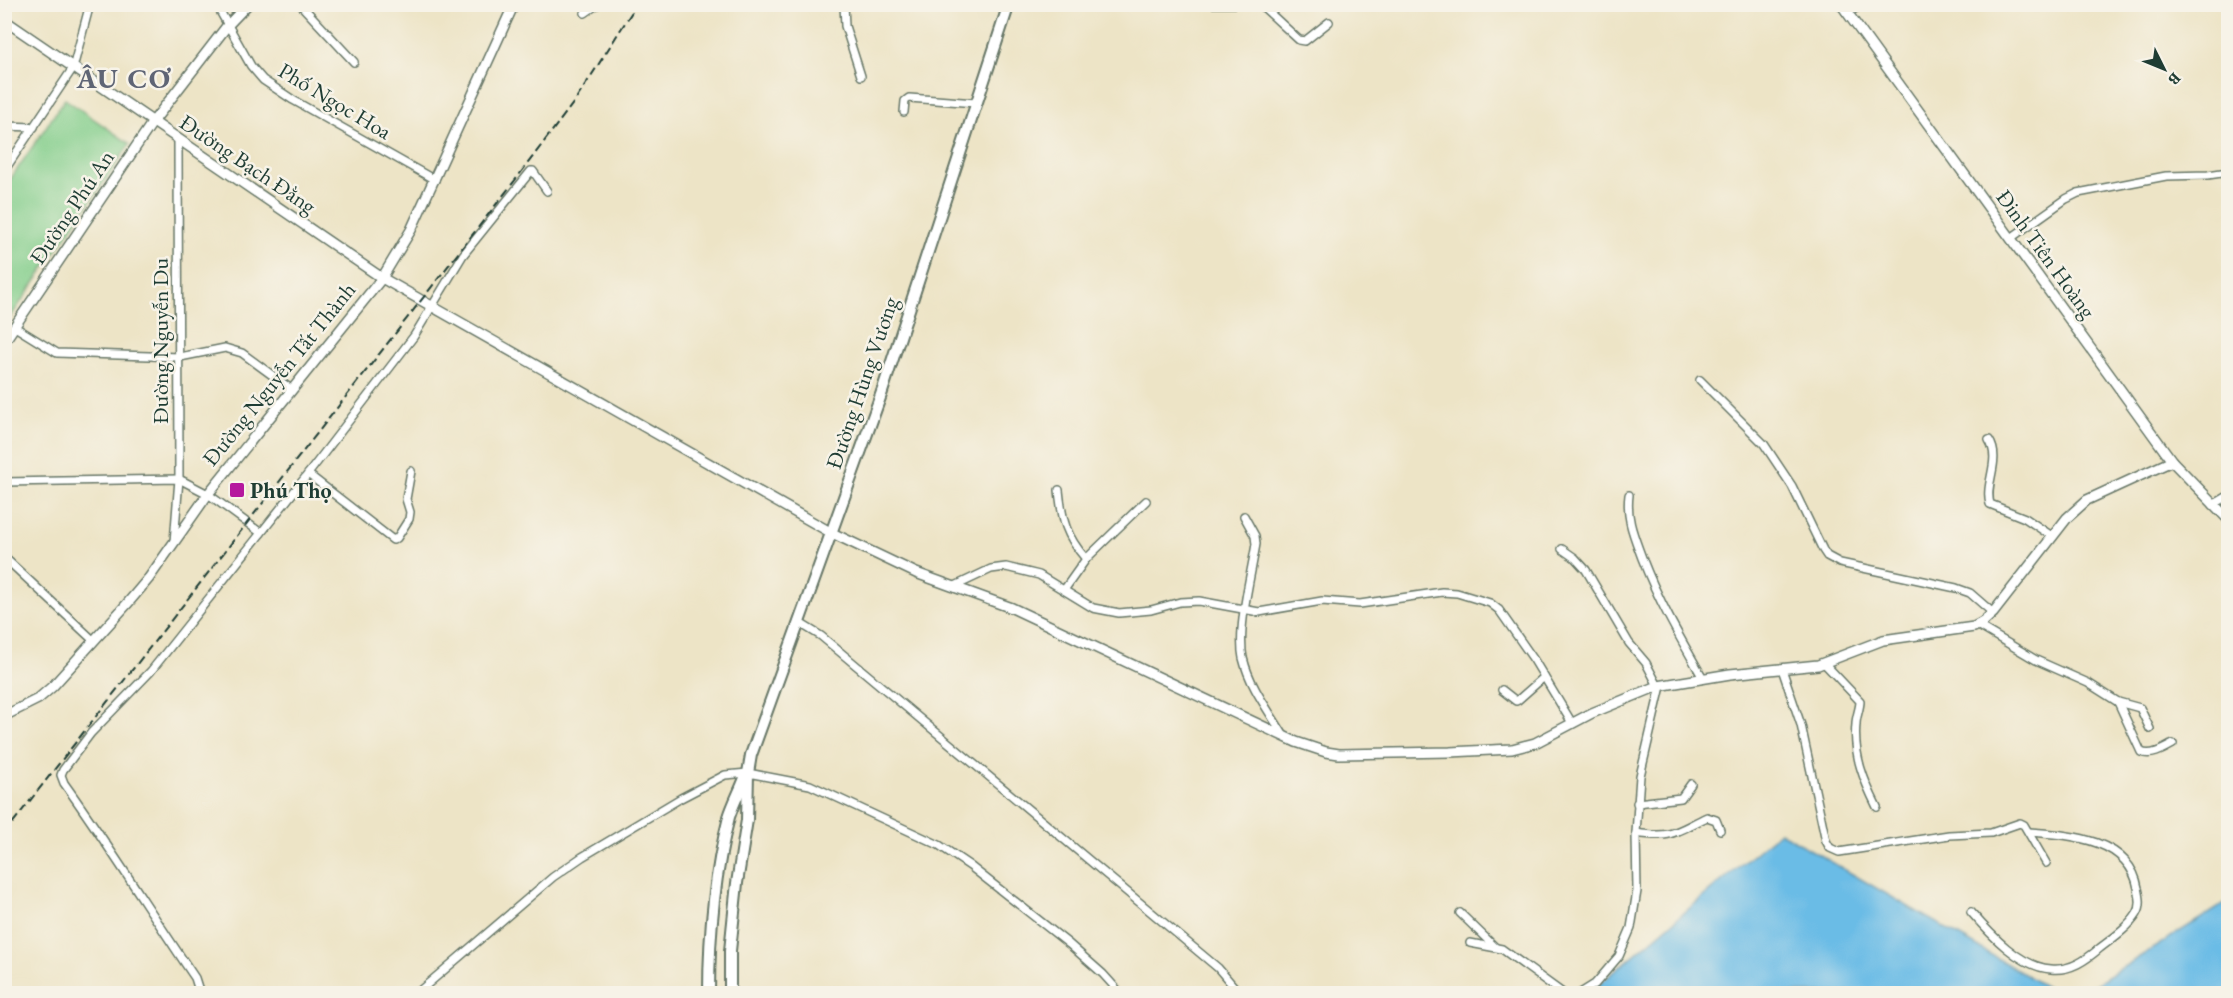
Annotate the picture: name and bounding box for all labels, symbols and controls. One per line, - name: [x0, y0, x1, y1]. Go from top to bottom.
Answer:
- north arrow: [2134, 39, 2194, 99]
- street label: Phố Ngọc Hoa: [273, 56, 397, 146]
- district label: ÂU CƠ: [75, 60, 172, 96]
- text: B: [2164, 68, 2186, 90]
- street label: Đường Bạch Đằng: [174, 108, 322, 221]
- street label: Đường Phú An: [23, 144, 121, 270]
- street label: Đinh Tiên Hoàng: [1990, 184, 2103, 324]
- street label: Đường Nguyễn Du: [146, 258, 175, 424]
- street label: Đường Nguyễn Tất Thành: [196, 276, 362, 472]
- street label: Đường Hùng Vương: [819, 293, 905, 473]
- place label: Phú Thọ: [250, 476, 332, 505]
- marker: Phú Thọ: [228, 481, 246, 499]

